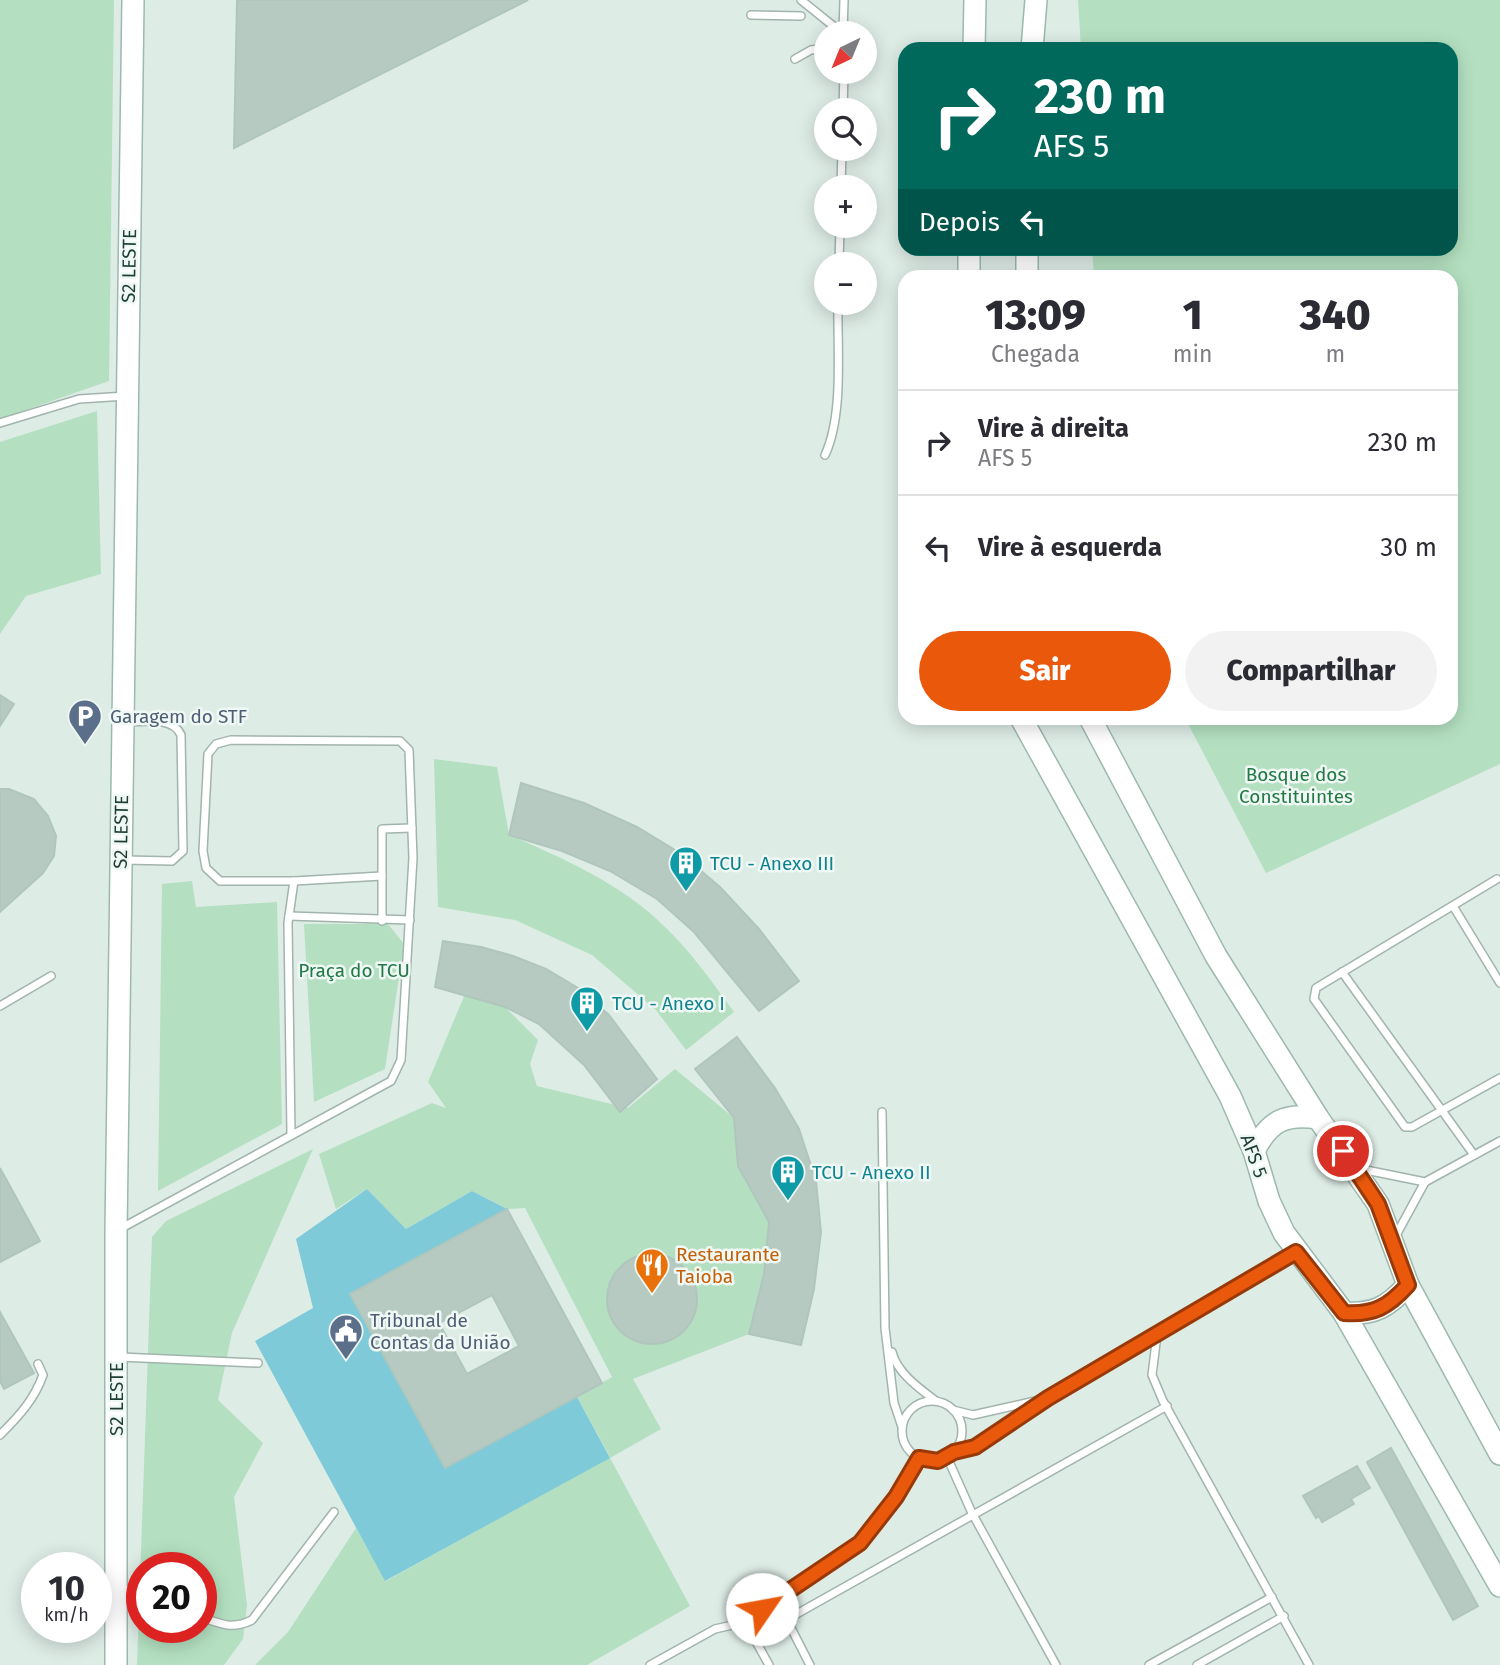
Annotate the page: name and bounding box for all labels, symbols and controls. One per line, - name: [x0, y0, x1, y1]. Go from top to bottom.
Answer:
- north arrow: [814, 21, 877, 84]
- map controls: [814, 21, 877, 315]
- text: 230 m: [1034, 67, 1166, 126]
- icon: right: [919, 70, 1010, 161]
- button: search: [814, 98, 877, 161]
- text: AFS 5: [1034, 127, 1109, 165]
- button: +: [814, 175, 877, 238]
- icon: left: [1014, 203, 1052, 241]
- text: Depois: [919, 207, 1000, 238]
- street label: S2 LESTE: [117, 229, 141, 303]
- button: −: [814, 252, 877, 315]
- text: 13:09: [985, 290, 1086, 340]
- text: 1: [1183, 290, 1203, 340]
- text: 340: [1300, 290, 1371, 340]
- text: Chegada: [991, 340, 1080, 368]
- text: min: [1173, 340, 1213, 368]
- text: m: [1325, 340, 1345, 368]
- text: Vire à direita: [978, 413, 1129, 444]
- icon: right: [919, 424, 957, 462]
- text: 230 m: [1368, 427, 1437, 458]
- text: AFS 5: [978, 444, 1032, 472]
- icon: left: [919, 529, 957, 567]
- text: Vire à esquerda: [978, 532, 1162, 563]
- text: 30 m: [1380, 532, 1437, 563]
- button: Sair: [919, 631, 1171, 711]
- button: Compartilhar: [1185, 631, 1437, 711]
- parking icon: Garagem do STF: [66, 697, 104, 746]
- place label: Garagem do STF: [110, 705, 247, 728]
- park label: Bosque dos Constituintes: [1239, 763, 1353, 808]
- street label: S2 LESTE: [109, 795, 133, 869]
- building icon: TCU - Anexo III: [667, 844, 705, 893]
- place label: TCU - Anexo III: [710, 852, 834, 875]
- park label: Praça do TCU: [298, 959, 410, 982]
- building icon: TCU - Anexo I: [568, 984, 606, 1033]
- place label: TCU - Anexo I: [612, 992, 725, 1015]
- pin: [1313, 1121, 1373, 1181]
- street label: AFS 5: [1236, 1131, 1272, 1181]
- icon: arrive: [1324, 1132, 1362, 1170]
- building icon: TCU - Anexo II: [769, 1153, 807, 1202]
- place label: TCU - Anexo II: [812, 1161, 931, 1184]
- place label: Restaurante Taioba: [676, 1243, 780, 1288]
- restaurant icon: Restaurante Taioba: [633, 1246, 671, 1295]
- place label: Tribunal de Contas da União: [370, 1309, 511, 1354]
- public building icon: Tribunal de Contas da União: [327, 1312, 365, 1361]
- street label: S2 LESTE: [105, 1362, 128, 1436]
- speed limit sign: 20: [126, 1552, 217, 1643]
- text: 10: [48, 1567, 85, 1609]
- position arrow: [725, 1572, 799, 1646]
- text: km/h: [44, 1604, 89, 1626]

